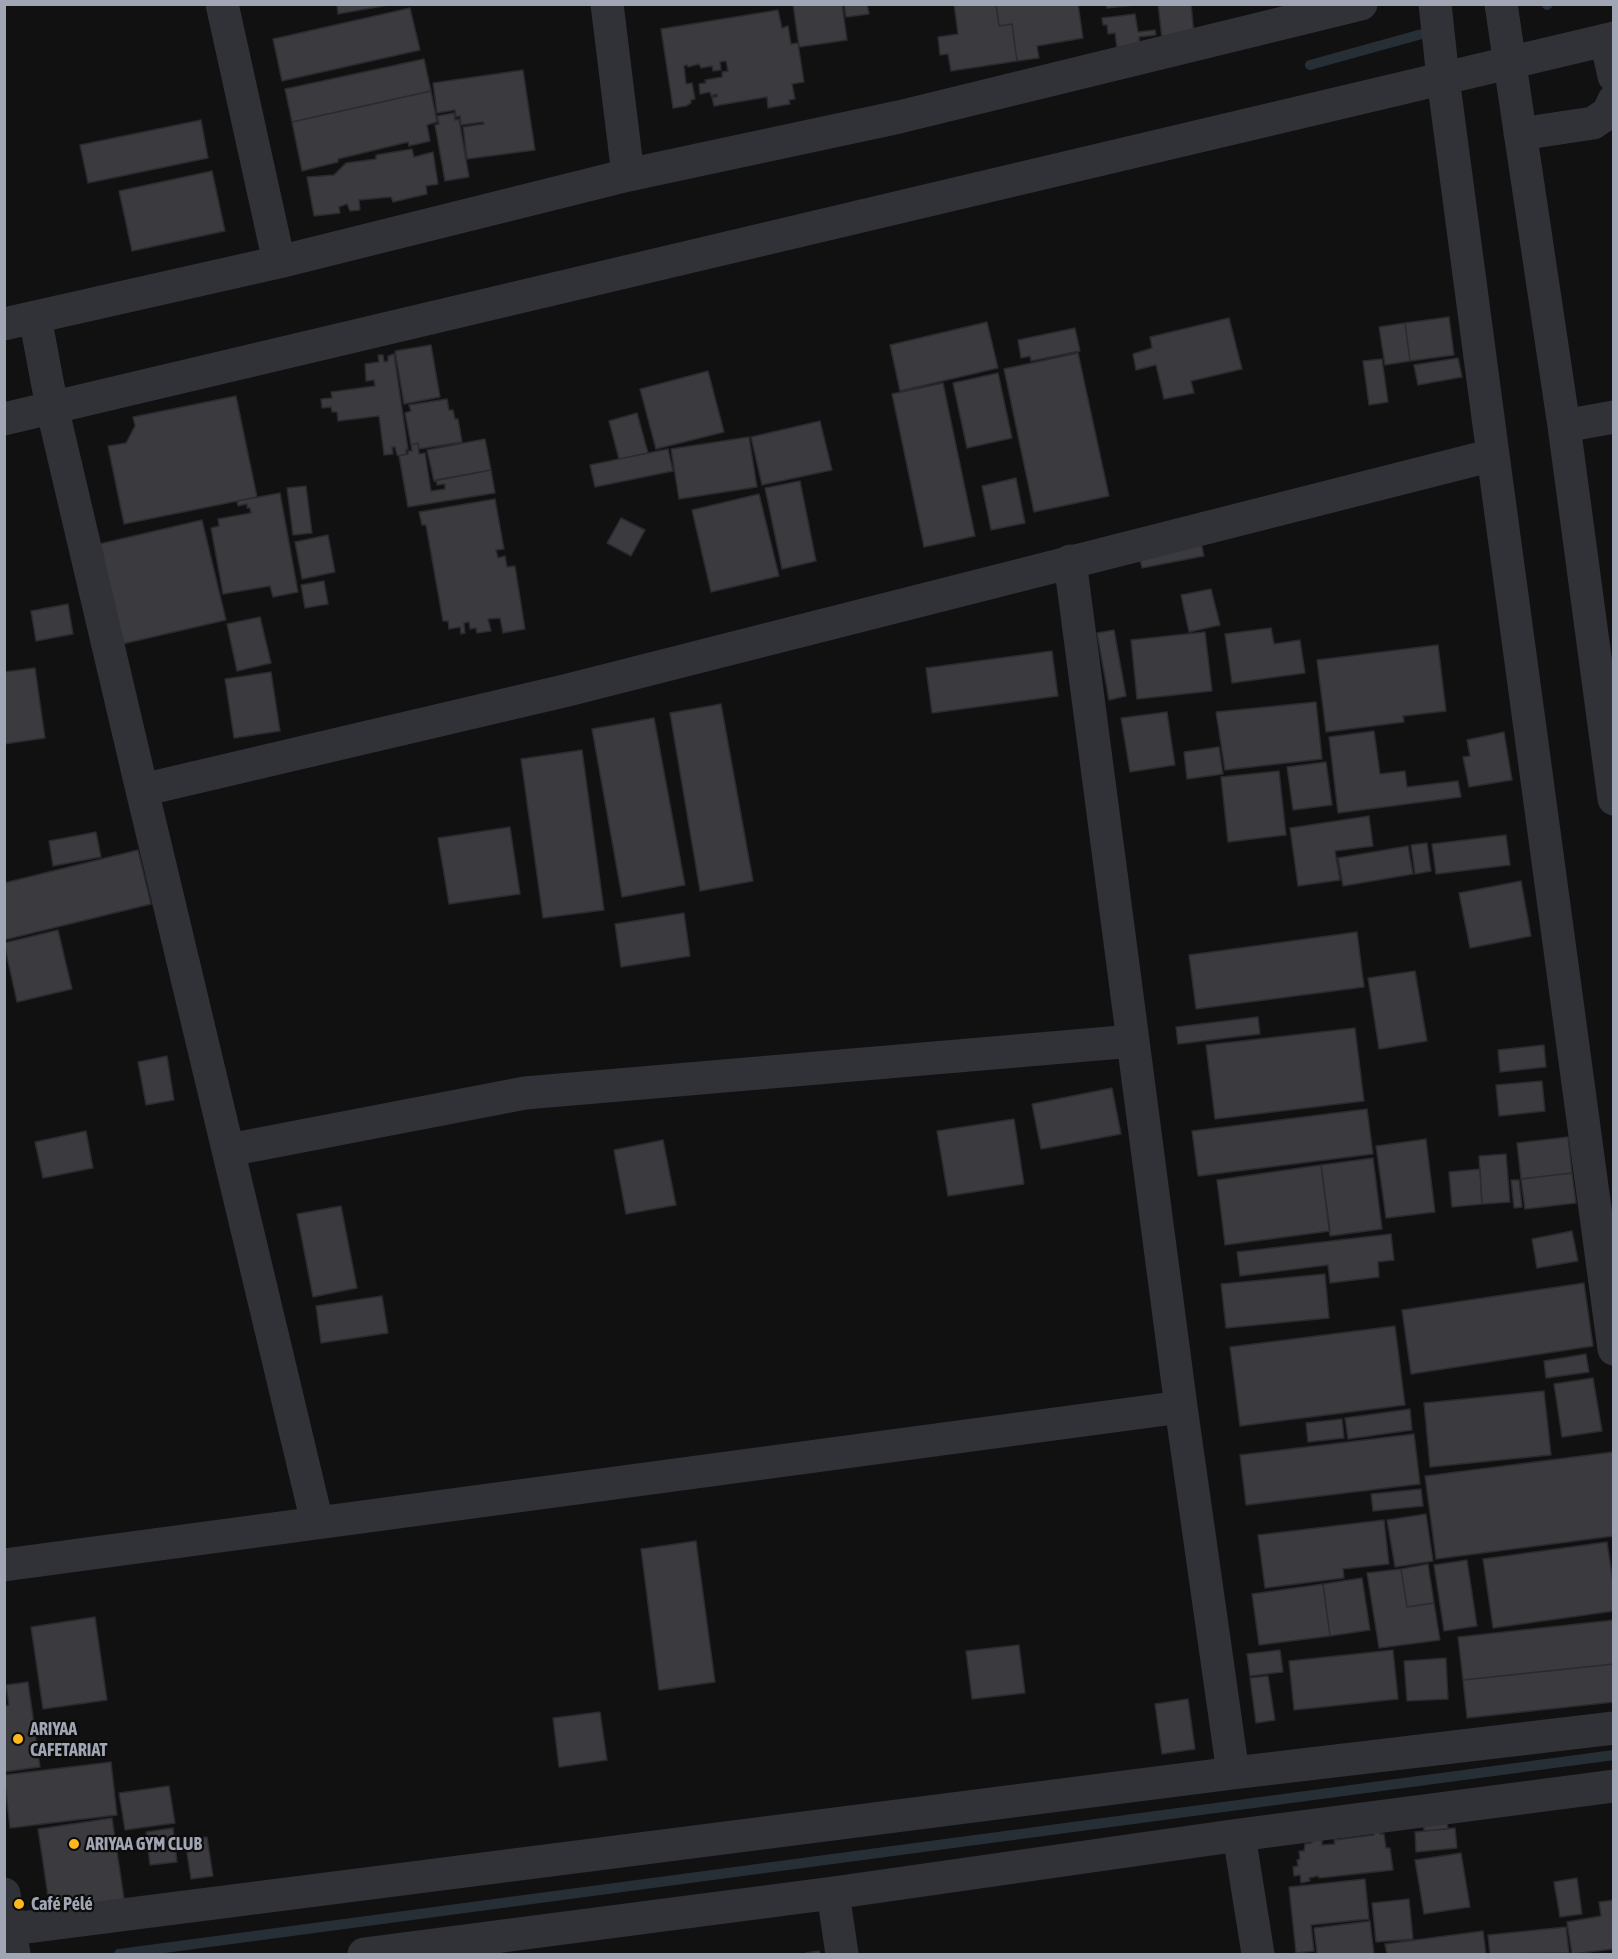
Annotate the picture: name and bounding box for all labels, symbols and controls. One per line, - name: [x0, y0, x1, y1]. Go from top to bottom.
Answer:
- place label: ARIYAA CAFETARIAT: [30, 1718, 107, 1760]
- marker: ARIYAA CAFETARIAT: [11, 1732, 25, 1746]
- place label: ARIYAA GYM CLUB: [86, 1833, 202, 1855]
- marker: ARIYAA GYM CLUB: [67, 1837, 81, 1851]
- place label: Café Pélé: [31, 1893, 93, 1915]
- marker: Café Pélé: [12, 1897, 26, 1911]

